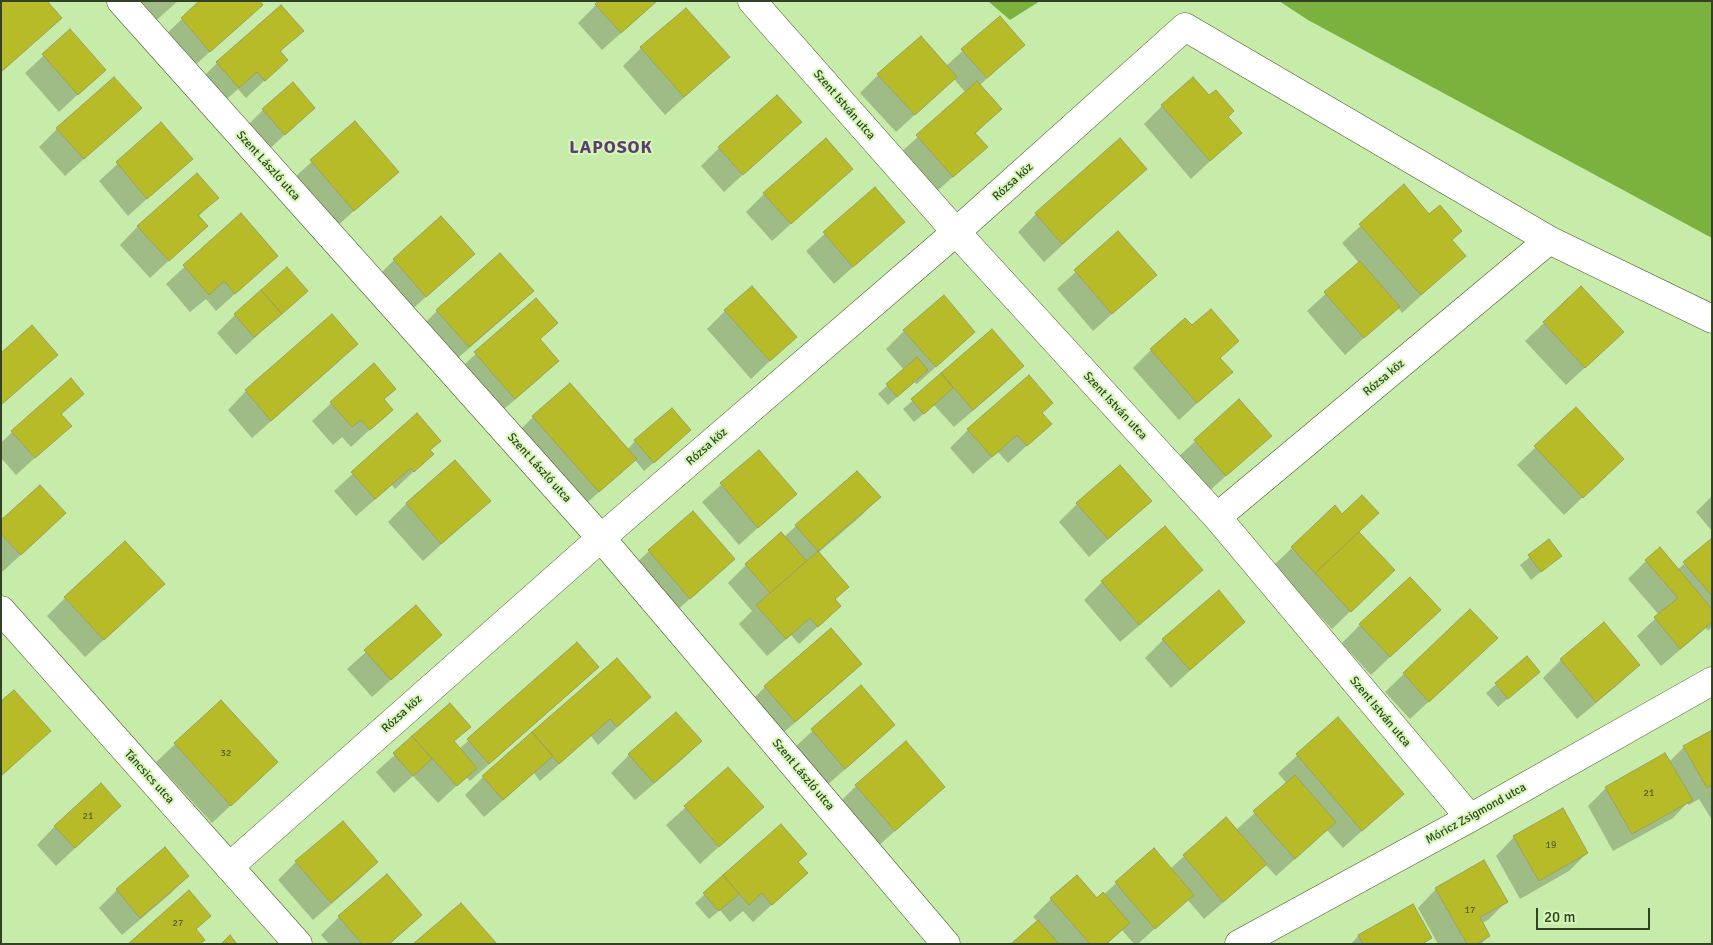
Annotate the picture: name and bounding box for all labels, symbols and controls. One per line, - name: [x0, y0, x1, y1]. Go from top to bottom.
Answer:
- street label: Szent István utca: [810, 67, 878, 143]
- street label: Szent László utca: [233, 128, 303, 204]
- district label: LAPOSOK: [568, 137, 654, 159]
- street label: Rózsa köz: [990, 160, 1036, 204]
- street label: Rózsa köz: [1360, 357, 1408, 399]
- street label: Szent István utca: [1080, 369, 1150, 443]
- street label: Rózsa köz: [684, 425, 730, 469]
- street label: Szent László utca: [504, 430, 574, 506]
- street label: Szent István utca: [1346, 674, 1414, 750]
- street label: Rózsa köz: [379, 692, 425, 736]
- street label: Szent László utca: [769, 736, 837, 814]
- street label: Táncsics utca: [121, 747, 177, 807]
- house number: 32: [221, 747, 231, 759]
- street label: Móricz Zsigmond utca: [1423, 780, 1529, 848]
- house number: 21: [1644, 787, 1654, 799]
- house number: 21: [83, 810, 93, 822]
- house number: 19: [1546, 839, 1556, 851]
- scale bar: [1538, 898, 1652, 930]
- house number: 17: [1465, 904, 1475, 916]
- text: 20 m: [1544, 908, 1575, 926]
- house number: 27: [173, 917, 183, 929]

